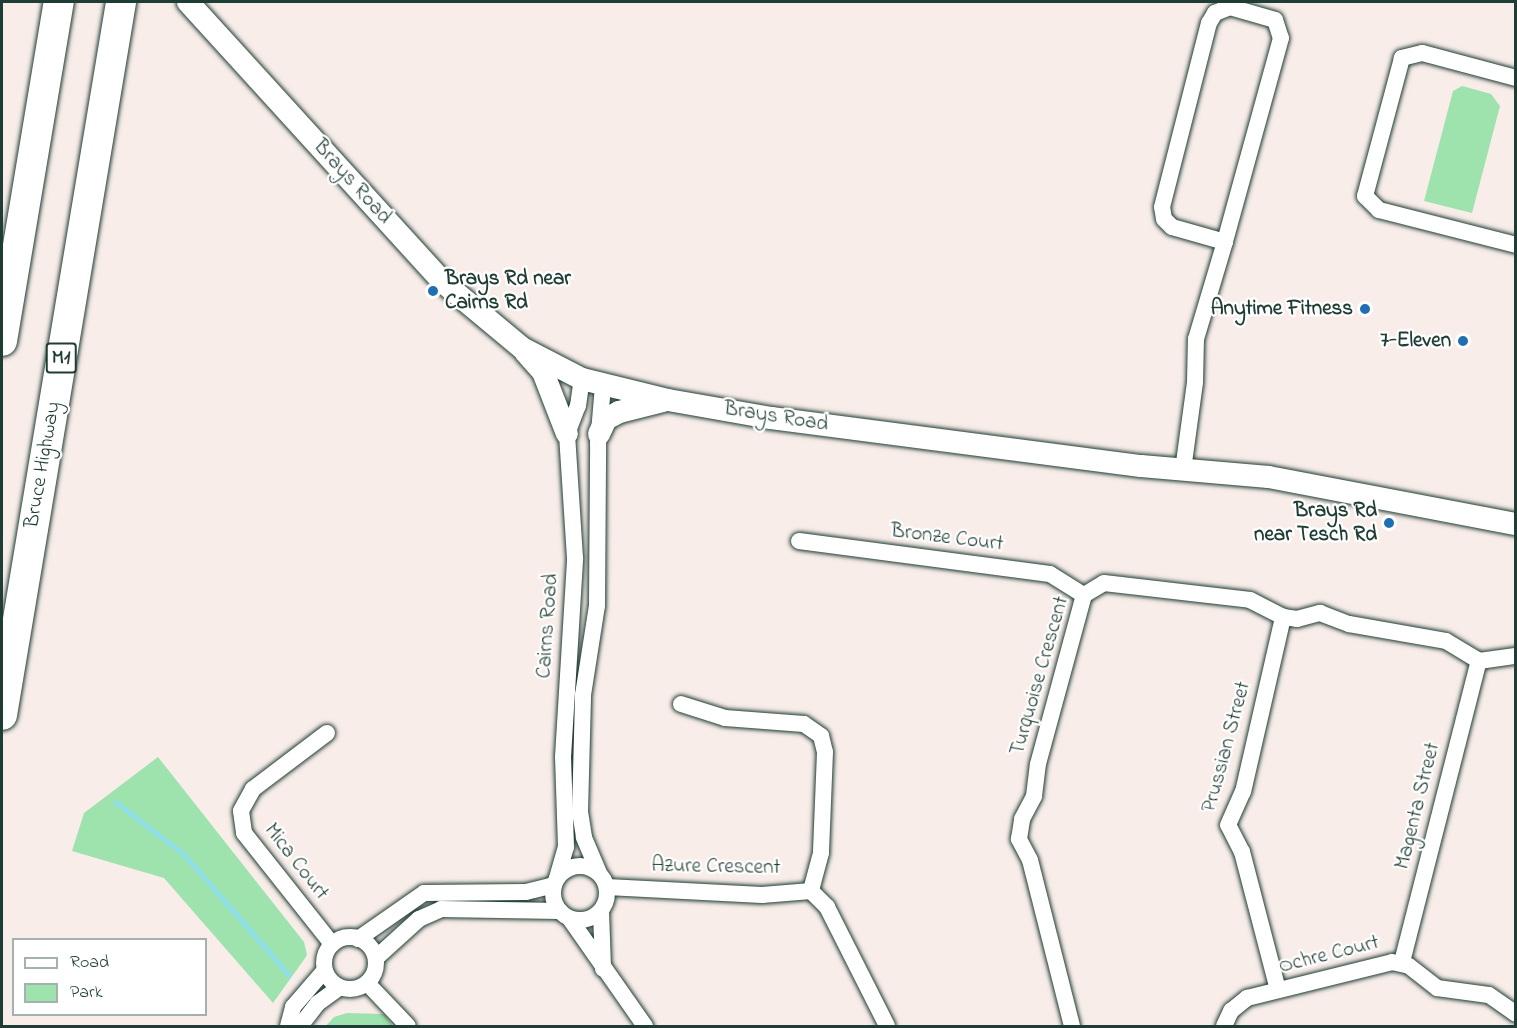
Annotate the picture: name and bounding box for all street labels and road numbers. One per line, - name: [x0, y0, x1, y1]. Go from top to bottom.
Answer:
- street label: Brays Road: [307, 134, 397, 230]
- road number: M1: [44, 341, 78, 375]
- street label: Brays Road: [722, 396, 830, 438]
- street label: Bruce Highway: [19, 400, 67, 530]
- street label: Bronze Court: [889, 519, 1005, 557]
- street label: Cairns Road: [532, 573, 564, 679]
- street label: Turquoise Crescent: [1005, 594, 1075, 758]
- street label: Prussian Street: [1197, 679, 1257, 815]
- street label: Magenta Street: [1390, 740, 1446, 872]
- street label: Mica Court: [258, 819, 334, 905]
- street label: Azure Crescent: [651, 853, 781, 881]
- street label: Ochre Court: [1276, 930, 1382, 980]

